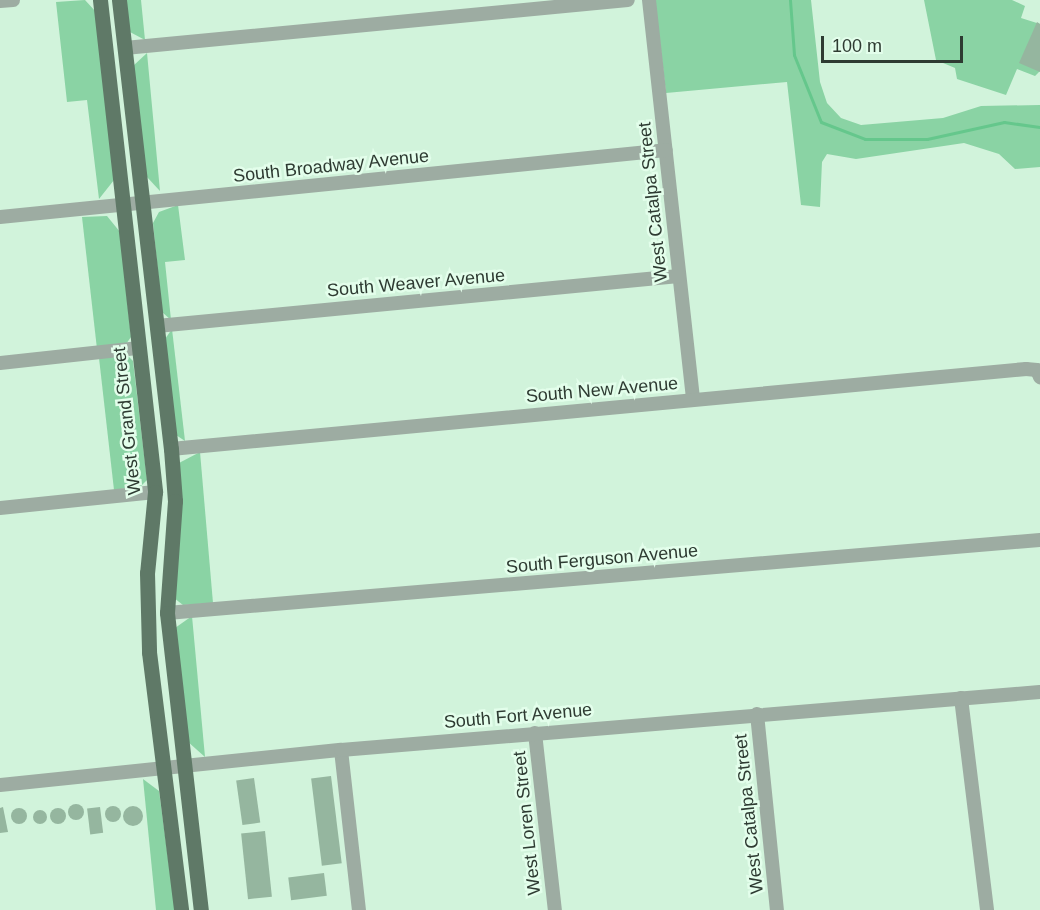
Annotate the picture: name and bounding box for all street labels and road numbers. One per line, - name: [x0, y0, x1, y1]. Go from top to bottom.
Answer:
- street label: West Catalpa Street: [634, 121, 672, 283]
- street label: South Broadway Avenue: [232, 145, 430, 187]
- street label: South Weaver Avenue: [326, 264, 506, 302]
- street label: West Grand Street: [108, 346, 146, 496]
- street label: South New Avenue: [524, 373, 680, 407]
- street label: South Ferguson Avenue: [505, 540, 699, 578]
- street label: South Fort Avenue: [442, 699, 594, 733]
- street label: West Catalpa Street: [730, 733, 768, 895]
- street label: West Loren Street: [509, 750, 545, 896]

